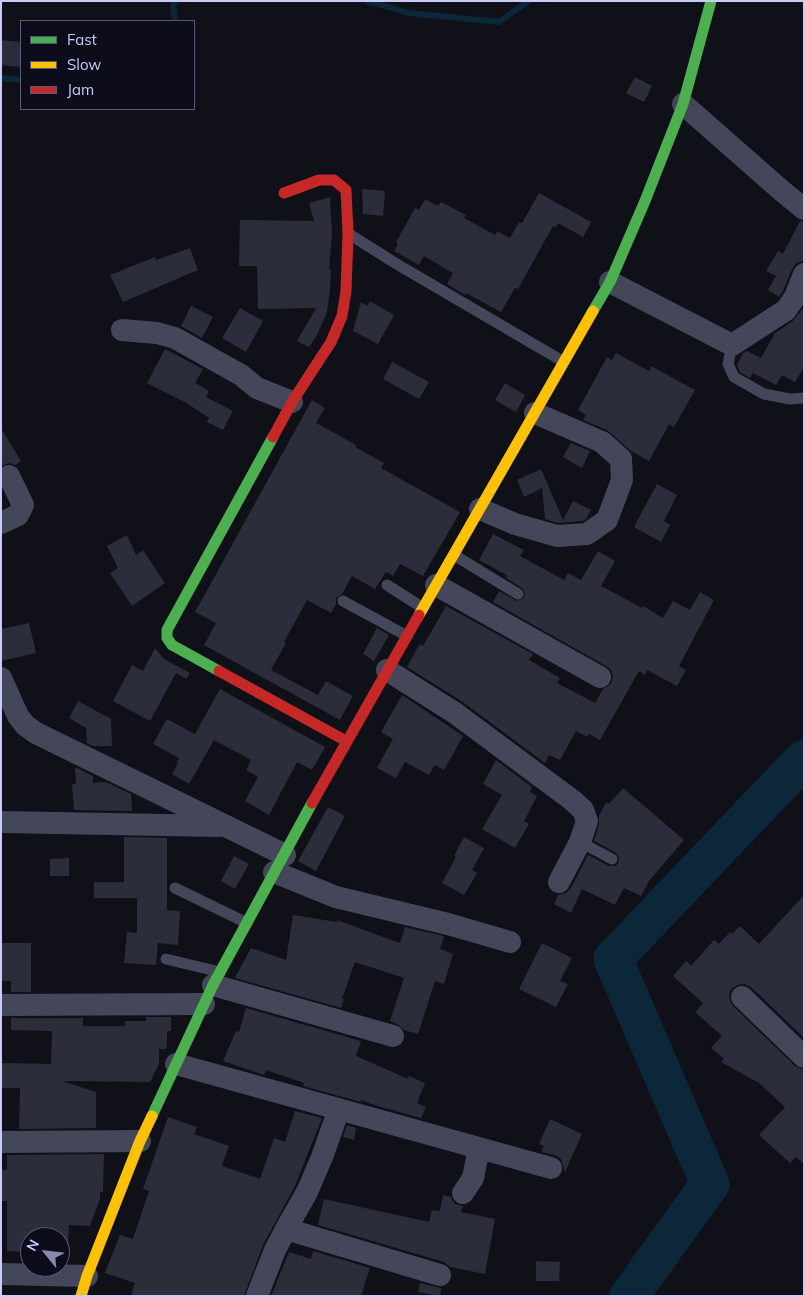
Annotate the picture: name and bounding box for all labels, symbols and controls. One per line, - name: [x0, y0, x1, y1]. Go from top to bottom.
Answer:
- legend: [20, 20, 195, 110]
- text: Fast: [67, 30, 97, 49]
- text: Slow: [67, 55, 101, 74]
- text: Jam: [67, 80, 94, 99]
- north arrow: [20, 1227, 70, 1277]
- text: N: [22, 1236, 43, 1254]

